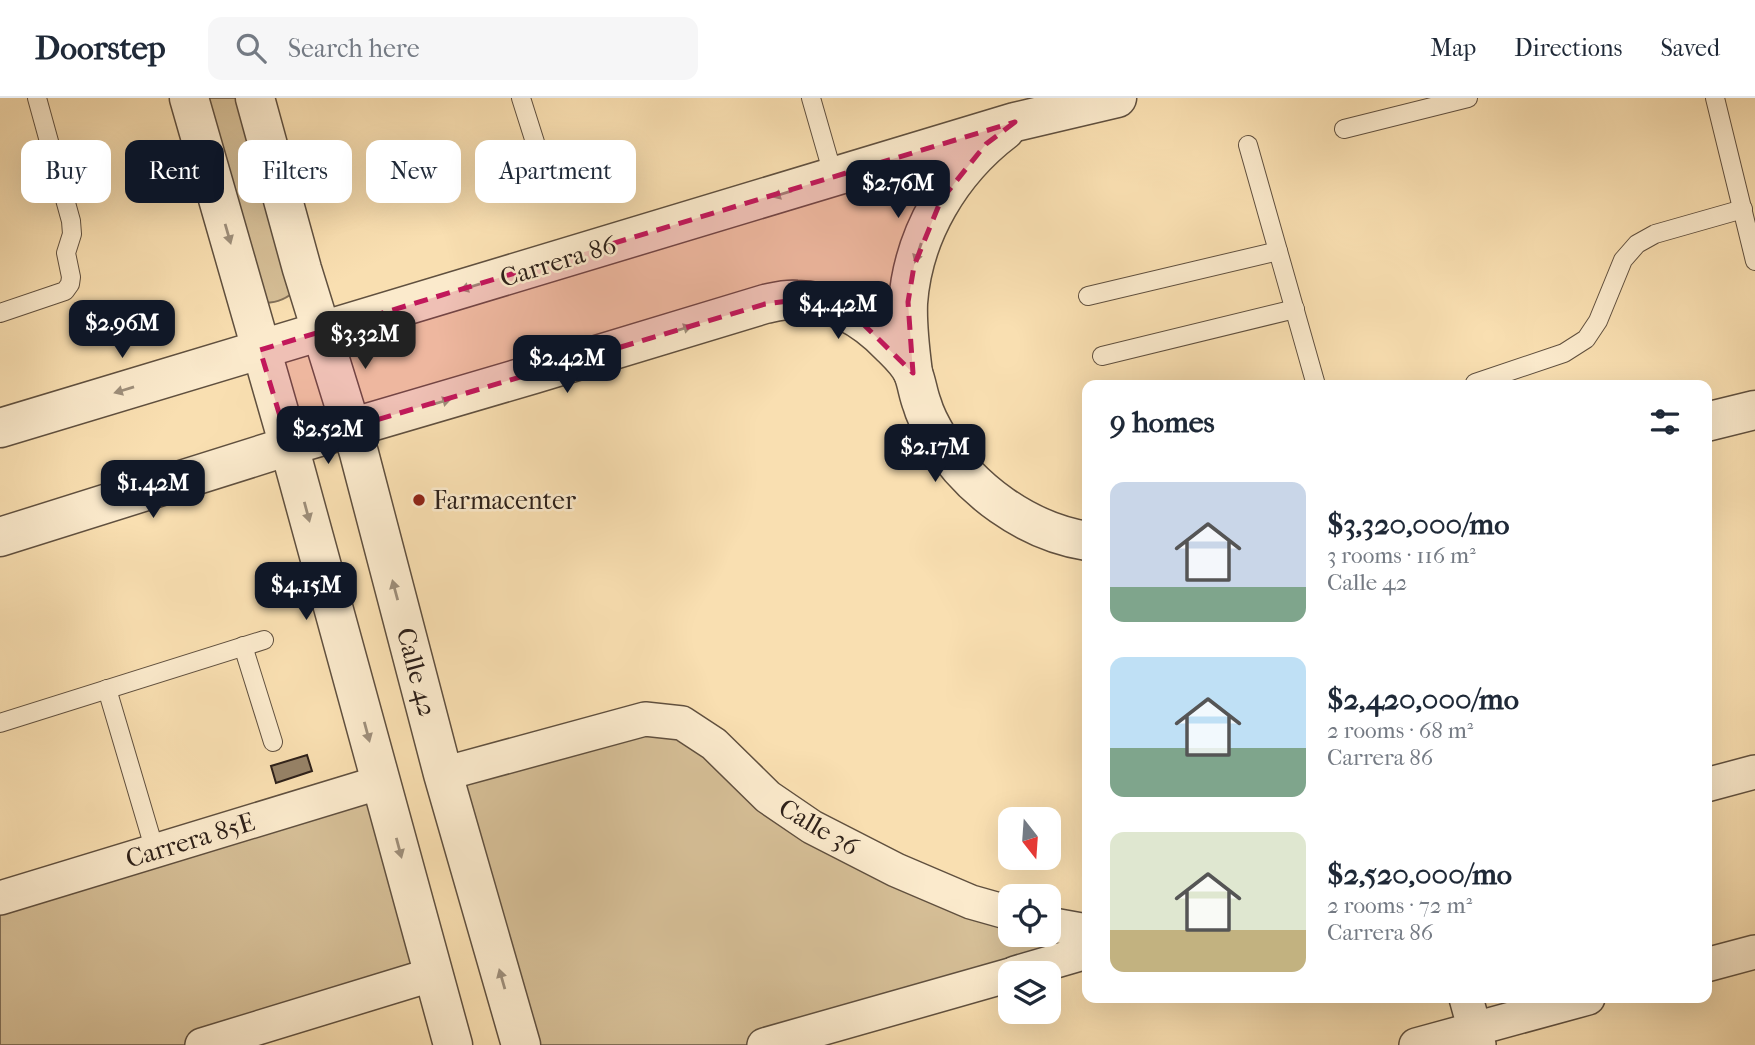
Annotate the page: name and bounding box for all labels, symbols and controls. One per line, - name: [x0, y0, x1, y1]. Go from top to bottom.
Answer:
- search box: [208, 17, 698, 80]
- text: Doorstep: [35, 29, 166, 68]
- icon: search: [232, 29, 270, 67]
- text: Search here: [288, 33, 420, 64]
- text: Map: [1430, 34, 1476, 62]
- text: Directions: [1514, 34, 1622, 62]
- text: Saved: [1660, 34, 1720, 62]
- chip: Buy: [21, 140, 111, 203]
- chip: Rent: [125, 140, 224, 203]
- chip: Filters: [238, 140, 352, 203]
- chip: New: [366, 140, 461, 203]
- chip: Apartment: [475, 140, 636, 203]
- pin: $2.76M: [841, 160, 955, 220]
- text: $2.76M: [862, 169, 934, 196]
- one-way arrow: [771, 189, 792, 199]
- one-way arrow: [223, 224, 233, 245]
- street label: Carrera 86: [496, 229, 621, 294]
- one-way arrow: [912, 243, 923, 264]
- pin: $4.42M: [781, 282, 895, 341]
- one-way arrow: [460, 283, 481, 293]
- text: $4.42M: [799, 290, 877, 317]
- pin: $2.96M: [65, 300, 179, 360]
- text: $2.96M: [85, 309, 159, 336]
- pin: $3.32M: [308, 312, 422, 371]
- text: $3.32M: [331, 320, 399, 347]
- one-way arrow: [672, 323, 693, 334]
- pin: $2.42M: [510, 336, 624, 395]
- text: $2.42M: [529, 344, 605, 371]
- one-way arrow: [114, 386, 135, 396]
- one-way arrow: [430, 396, 451, 406]
- icon: filters: [1646, 403, 1684, 441]
- text: 9 homes: [1110, 405, 1215, 440]
- pin: $2.52M: [271, 406, 385, 466]
- text: $2.52M: [293, 415, 363, 442]
- pin: $2.17M: [878, 424, 992, 484]
- text: $2.17M: [900, 433, 970, 460]
- pin: $1.42M: [96, 460, 210, 520]
- text: $1.42M: [117, 469, 189, 496]
- place label: Farmacenter: [433, 485, 576, 516]
- marker: Farmacenter: [411, 492, 427, 508]
- one-way arrow: [302, 502, 312, 523]
- text: $3,320,000/mo: [1327, 507, 1509, 542]
- icon: home: [1166, 510, 1250, 594]
- text: 3 rooms · 116 m²: [1327, 542, 1476, 569]
- pin: $4.15M: [249, 562, 363, 622]
- text: Calle 42: [1327, 569, 1407, 596]
- text: $4.15M: [271, 571, 341, 598]
- one-way arrow: [389, 579, 400, 601]
- street label: Calle 42: [390, 624, 443, 720]
- text: $2,420,000/mo: [1327, 682, 1519, 717]
- icon: home: [1166, 685, 1250, 769]
- text: 2 rooms · 68 m²: [1327, 717, 1473, 744]
- one-way arrow: [362, 721, 373, 743]
- text: Carrera 86: [1327, 744, 1433, 771]
- street label: Calle 36: [773, 792, 865, 863]
- street label: Carrera 85E: [122, 806, 258, 875]
- north arrow: [998, 807, 1060, 870]
- map controls: [998, 807, 1061, 1024]
- one-way arrow: [394, 837, 405, 859]
- text: $2,520,000/mo: [1327, 857, 1512, 892]
- icon: home: [1166, 860, 1250, 944]
- button: locate: [998, 884, 1061, 947]
- text: 2 rooms · 72 m²: [1327, 892, 1472, 919]
- text: Carrera 86: [1327, 919, 1433, 946]
- button: layers: [998, 961, 1061, 1024]
- one-way arrow: [496, 969, 506, 990]

